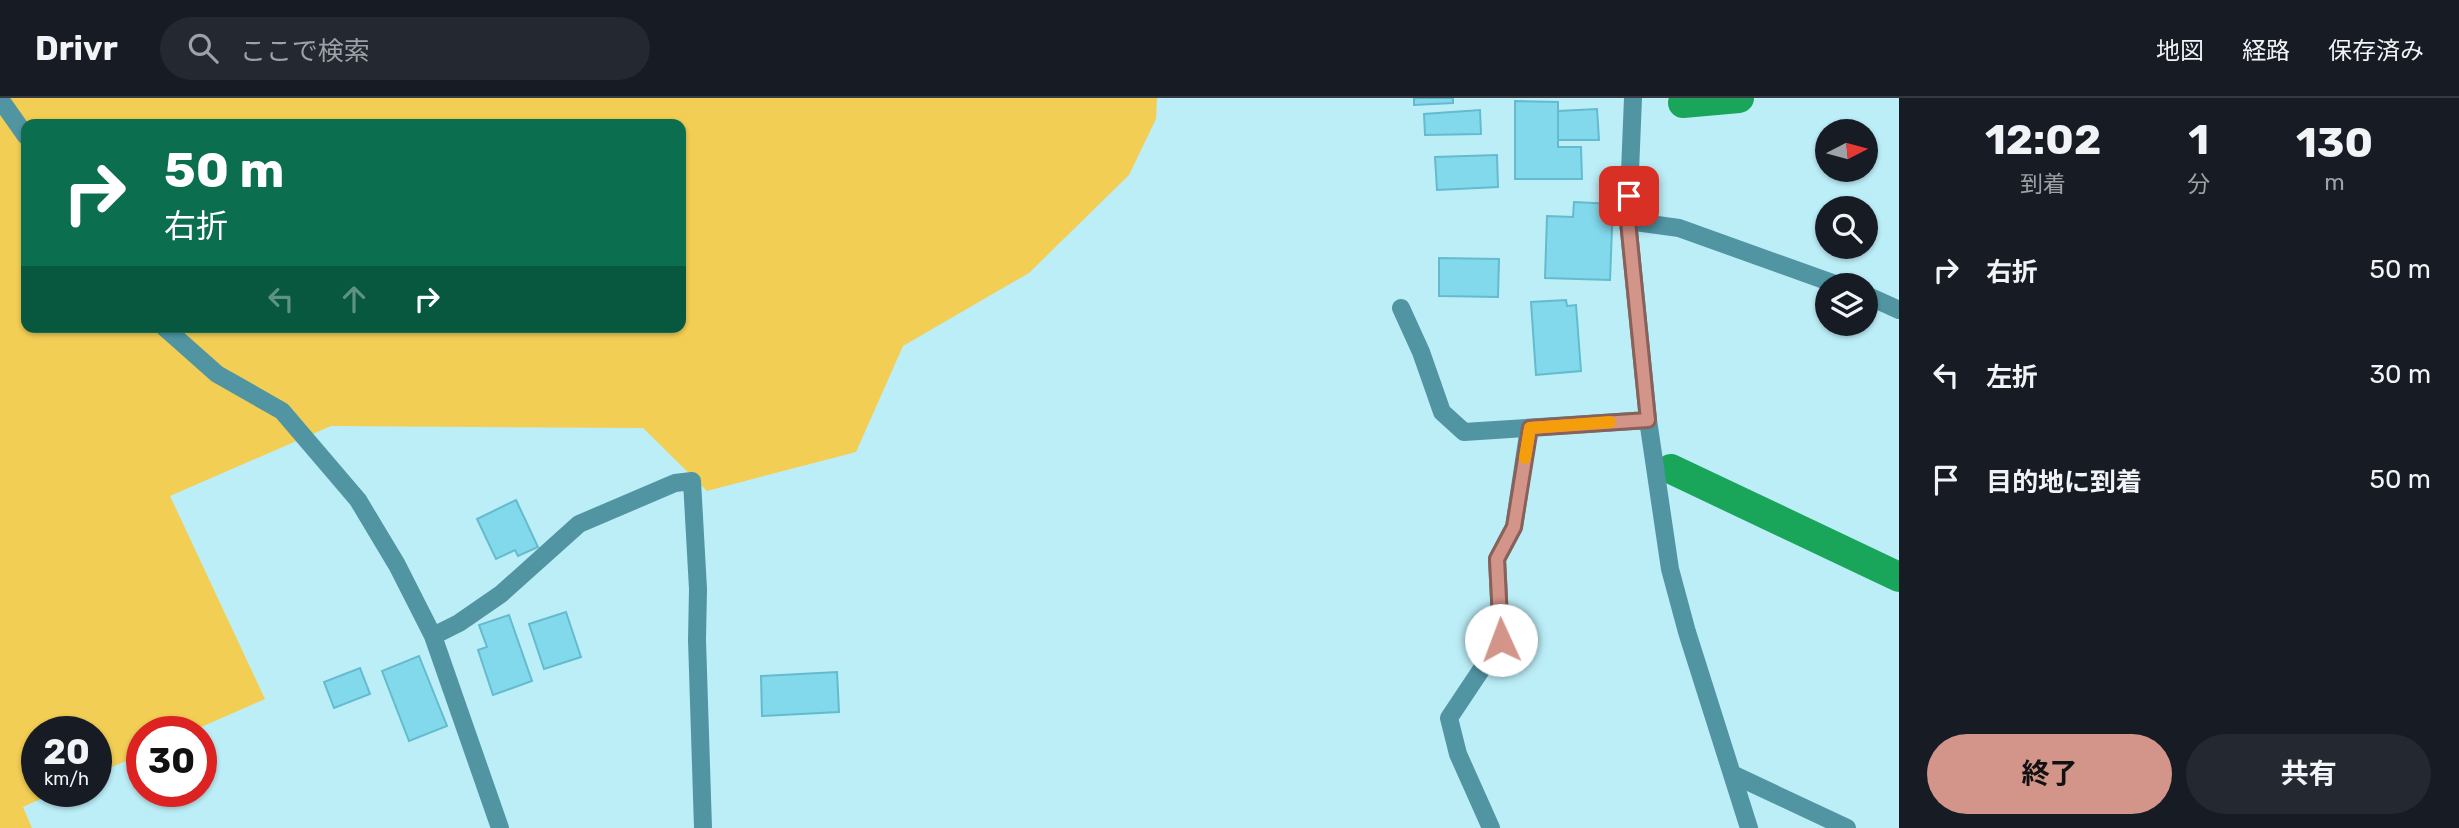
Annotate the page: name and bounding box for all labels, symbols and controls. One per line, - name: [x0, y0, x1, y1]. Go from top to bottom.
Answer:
- search box: [160, 17, 650, 80]
- text: Drivr: [35, 29, 118, 68]
- icon: search: [184, 29, 222, 67]
- text: ここで検索: [240, 36, 370, 67]
- text: 地図: [2156, 37, 2204, 65]
- text: 経路: [2242, 37, 2290, 65]
- text: 保存済み: [2328, 37, 2424, 65]
- text: 12:02: [1985, 115, 2101, 165]
- text: 1: [2188, 115, 2209, 165]
- text: 130: [2296, 118, 2373, 168]
- north arrow: [1815, 119, 1878, 182]
- map controls: [1815, 119, 1878, 336]
- text: 50 m: [164, 141, 284, 199]
- icon: right: [49, 147, 140, 238]
- pin: [1599, 166, 1659, 226]
- text: m: [2324, 168, 2345, 196]
- text: 到着: [2020, 170, 2066, 198]
- text: 分: [2187, 170, 2210, 198]
- icon: arrive: [1610, 177, 1648, 215]
- button: search: [1815, 196, 1878, 259]
- text: 右折: [164, 207, 228, 245]
- icon: right: [1927, 251, 1965, 289]
- text: 50 m: [2370, 254, 2431, 285]
- text: 右折: [1986, 257, 2038, 288]
- button: layers: [1815, 273, 1878, 336]
- icon: left: [262, 280, 300, 318]
- icon: ahead: [335, 280, 373, 318]
- icon: right: [408, 280, 446, 318]
- icon: left: [1927, 356, 1965, 394]
- text: 30 m: [2369, 359, 2431, 390]
- text: 左折: [1986, 362, 2038, 393]
- icon: arrive: [1927, 461, 1965, 499]
- text: 50 m: [2370, 464, 2431, 495]
- text: 目的地に到着: [1986, 467, 2142, 498]
- position arrow: [1464, 603, 1538, 677]
- speed limit sign: 30: [126, 716, 217, 807]
- text: 20: [43, 731, 90, 773]
- button: 終了: [1927, 734, 2172, 814]
- button: 共有: [2186, 734, 2431, 814]
- text: km/h: [44, 768, 89, 790]

